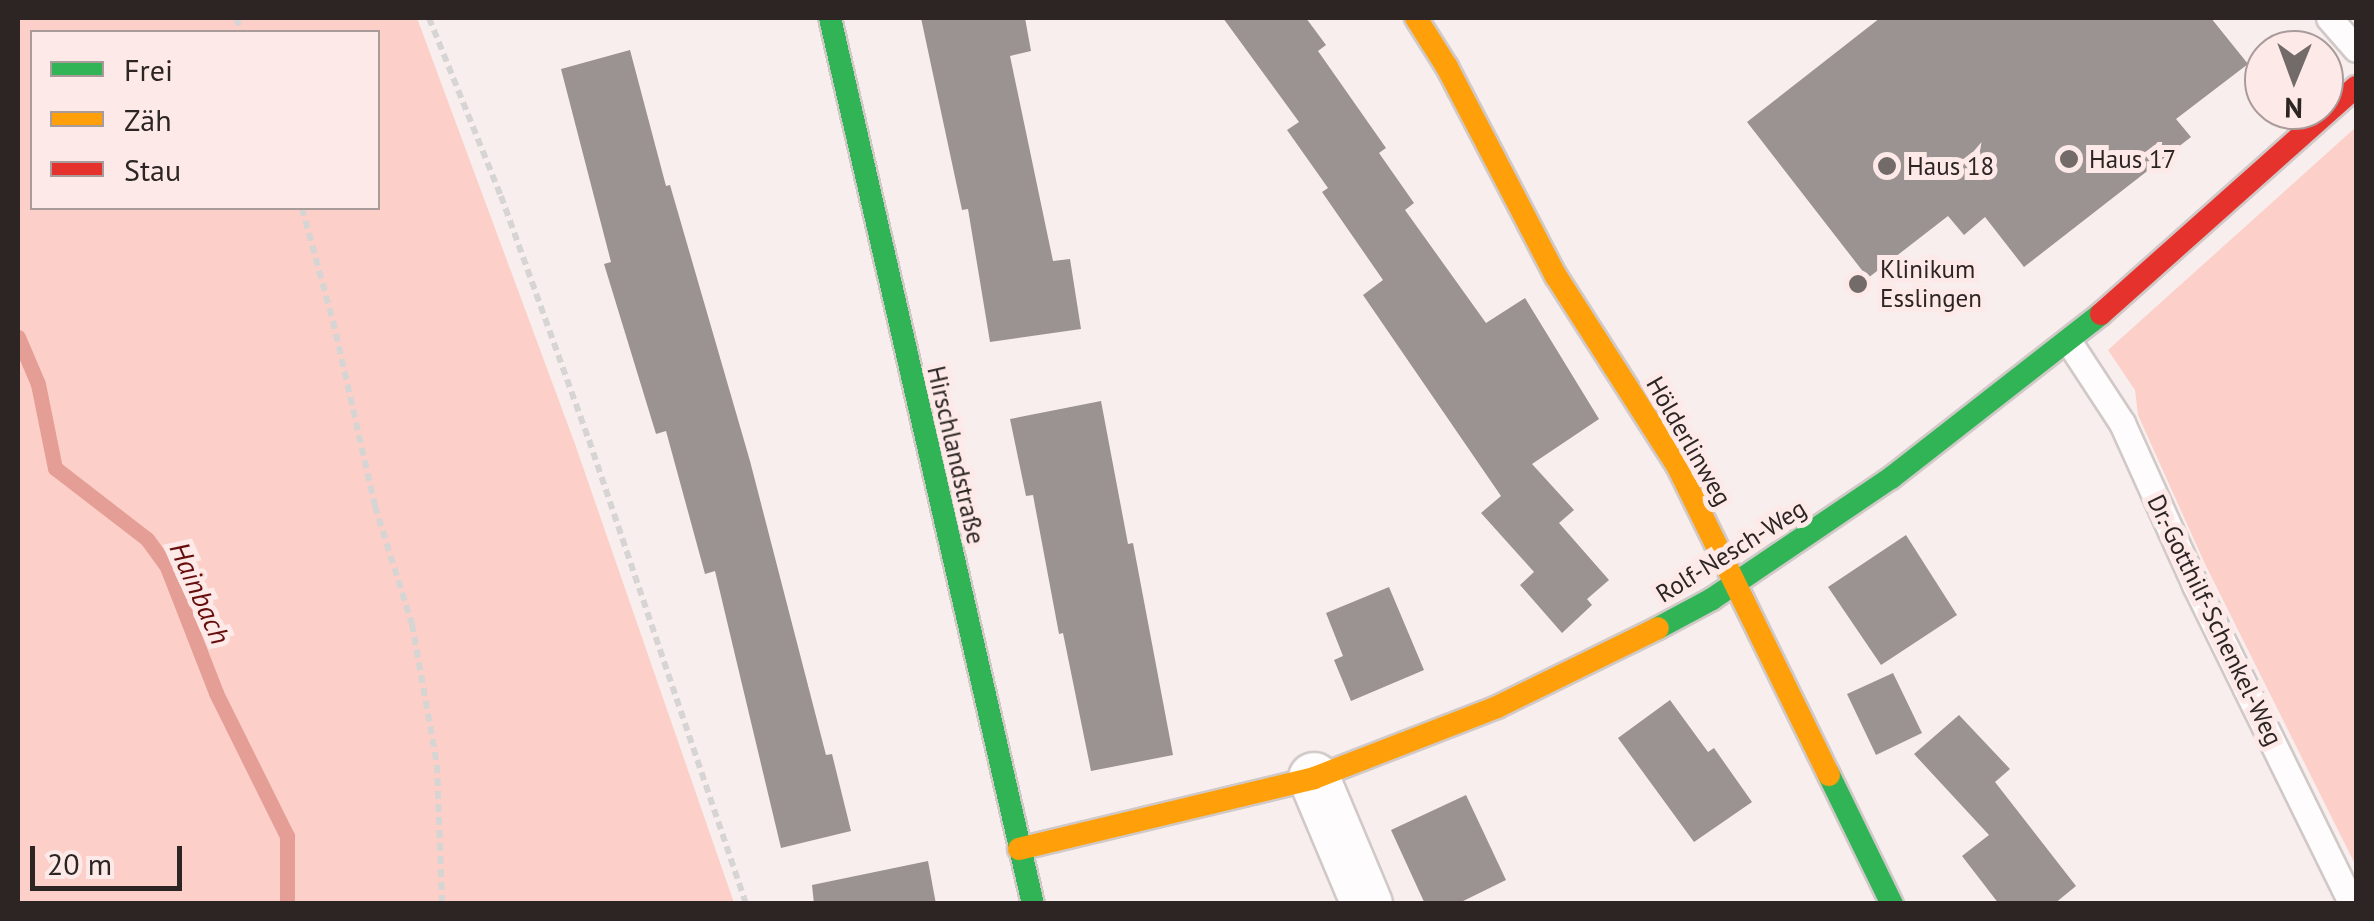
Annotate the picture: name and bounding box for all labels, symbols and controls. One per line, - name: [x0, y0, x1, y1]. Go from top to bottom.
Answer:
- legend: [30, 30, 380, 210]
- north arrow: [2244, 30, 2344, 130]
- text: Frei: [124, 50, 173, 89]
- text: N: [2284, 90, 2303, 127]
- text: Zäh: [124, 100, 172, 139]
- place label: Haus 17: [2089, 144, 2176, 174]
- marker: Haus 17: [2058, 148, 2080, 170]
- text: Stau: [124, 150, 181, 189]
- place label: Haus 18: [1907, 151, 1994, 181]
- marker: Haus 18: [1876, 155, 1898, 177]
- place label: Klinikum Esslingen: [1880, 255, 1982, 314]
- marker: Klinikum Esslingen: [1845, 271, 1871, 297]
- street label: Hirschlandstraße: [921, 363, 991, 547]
- street label: Hölderlinweg: [1640, 371, 1738, 511]
- street label: Dr.-Gotthilf-Schenkel-Weg: [2141, 490, 2289, 750]
- street label: Rolf-Nesch-Weg: [1651, 493, 1811, 609]
- water label: Hainbach: [163, 537, 237, 649]
- scale bar: [35, 826, 188, 888]
- text: 20 m: [47, 844, 112, 883]

